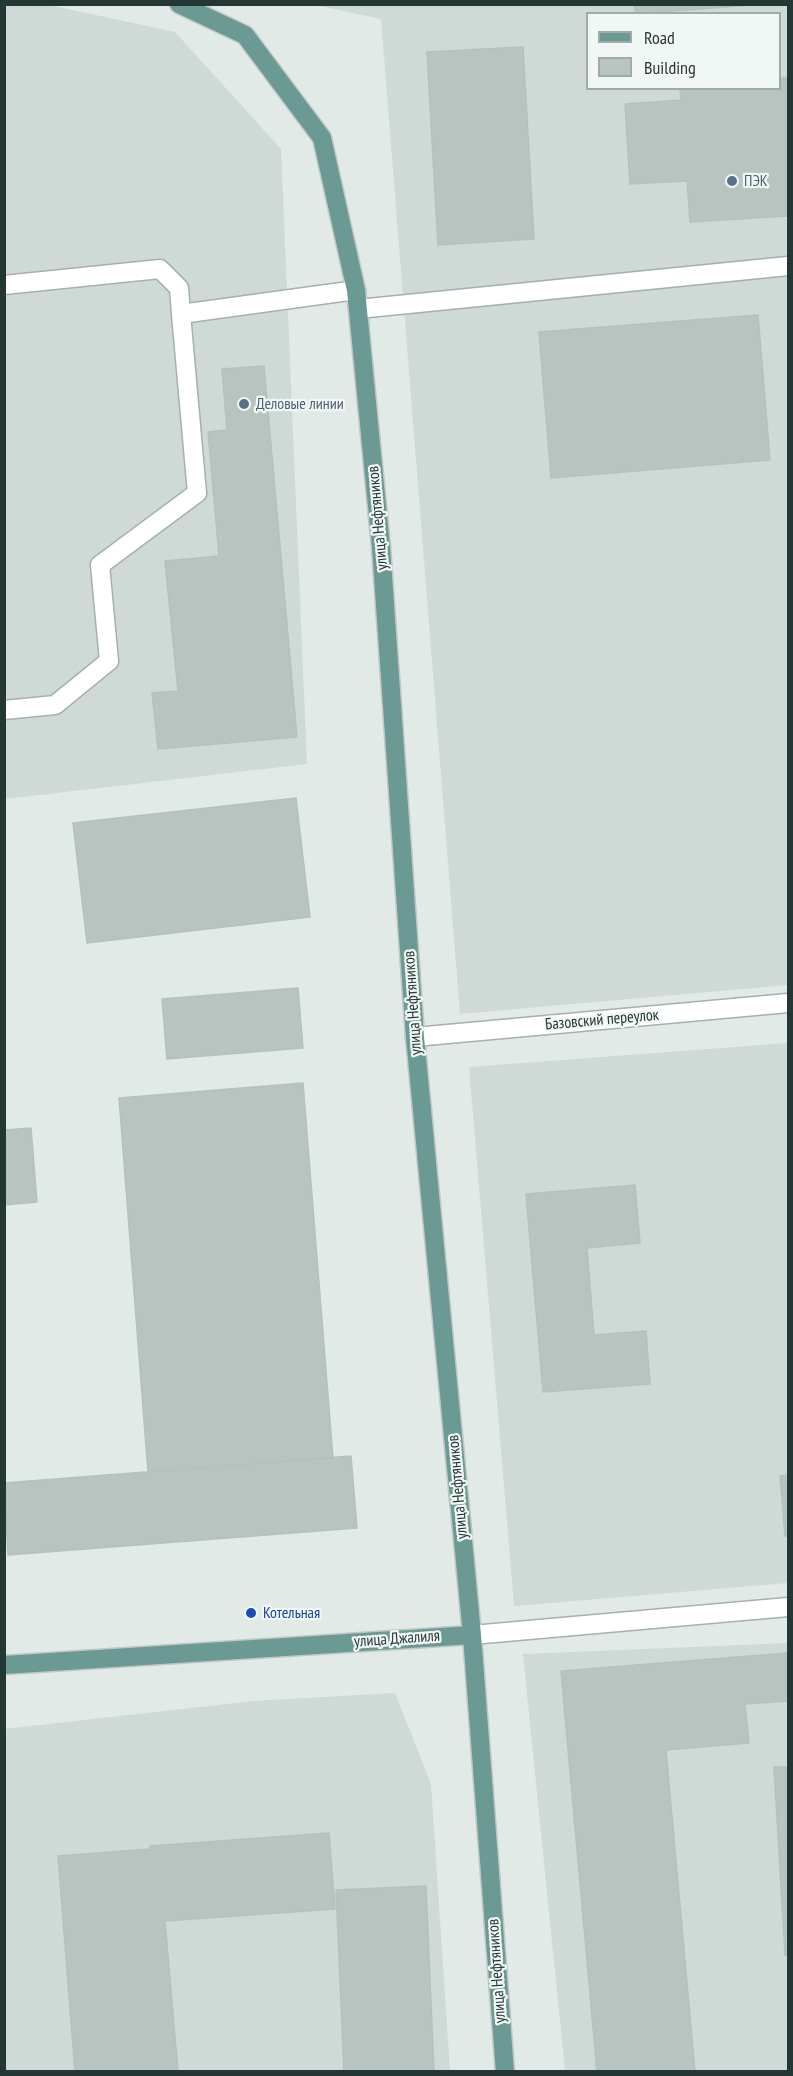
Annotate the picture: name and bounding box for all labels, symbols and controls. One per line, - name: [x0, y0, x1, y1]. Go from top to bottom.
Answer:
- legend: [586, 12, 781, 90]
- text: Road: [644, 26, 675, 49]
- text: Building: [644, 56, 696, 79]
- place label: ПЭК: [744, 171, 768, 191]
- marker: ПЭК: [725, 174, 739, 188]
- place label: Деловые линии: [256, 394, 344, 414]
- marker: Деловые линии: [237, 397, 251, 411]
- street label: улица Нефтяников: [364, 465, 392, 571]
- street label: улица Нефтяников: [400, 950, 426, 1056]
- street label: Базовский переулок: [544, 1005, 660, 1035]
- street label: улица Нефтяников: [444, 1434, 472, 1540]
- place label: Котельная: [263, 1603, 320, 1623]
- marker: Котельная: [244, 1606, 258, 1620]
- street label: улица Джалиля: [353, 1626, 441, 1652]
- street label: улица Нефтяников: [484, 1918, 510, 2024]

